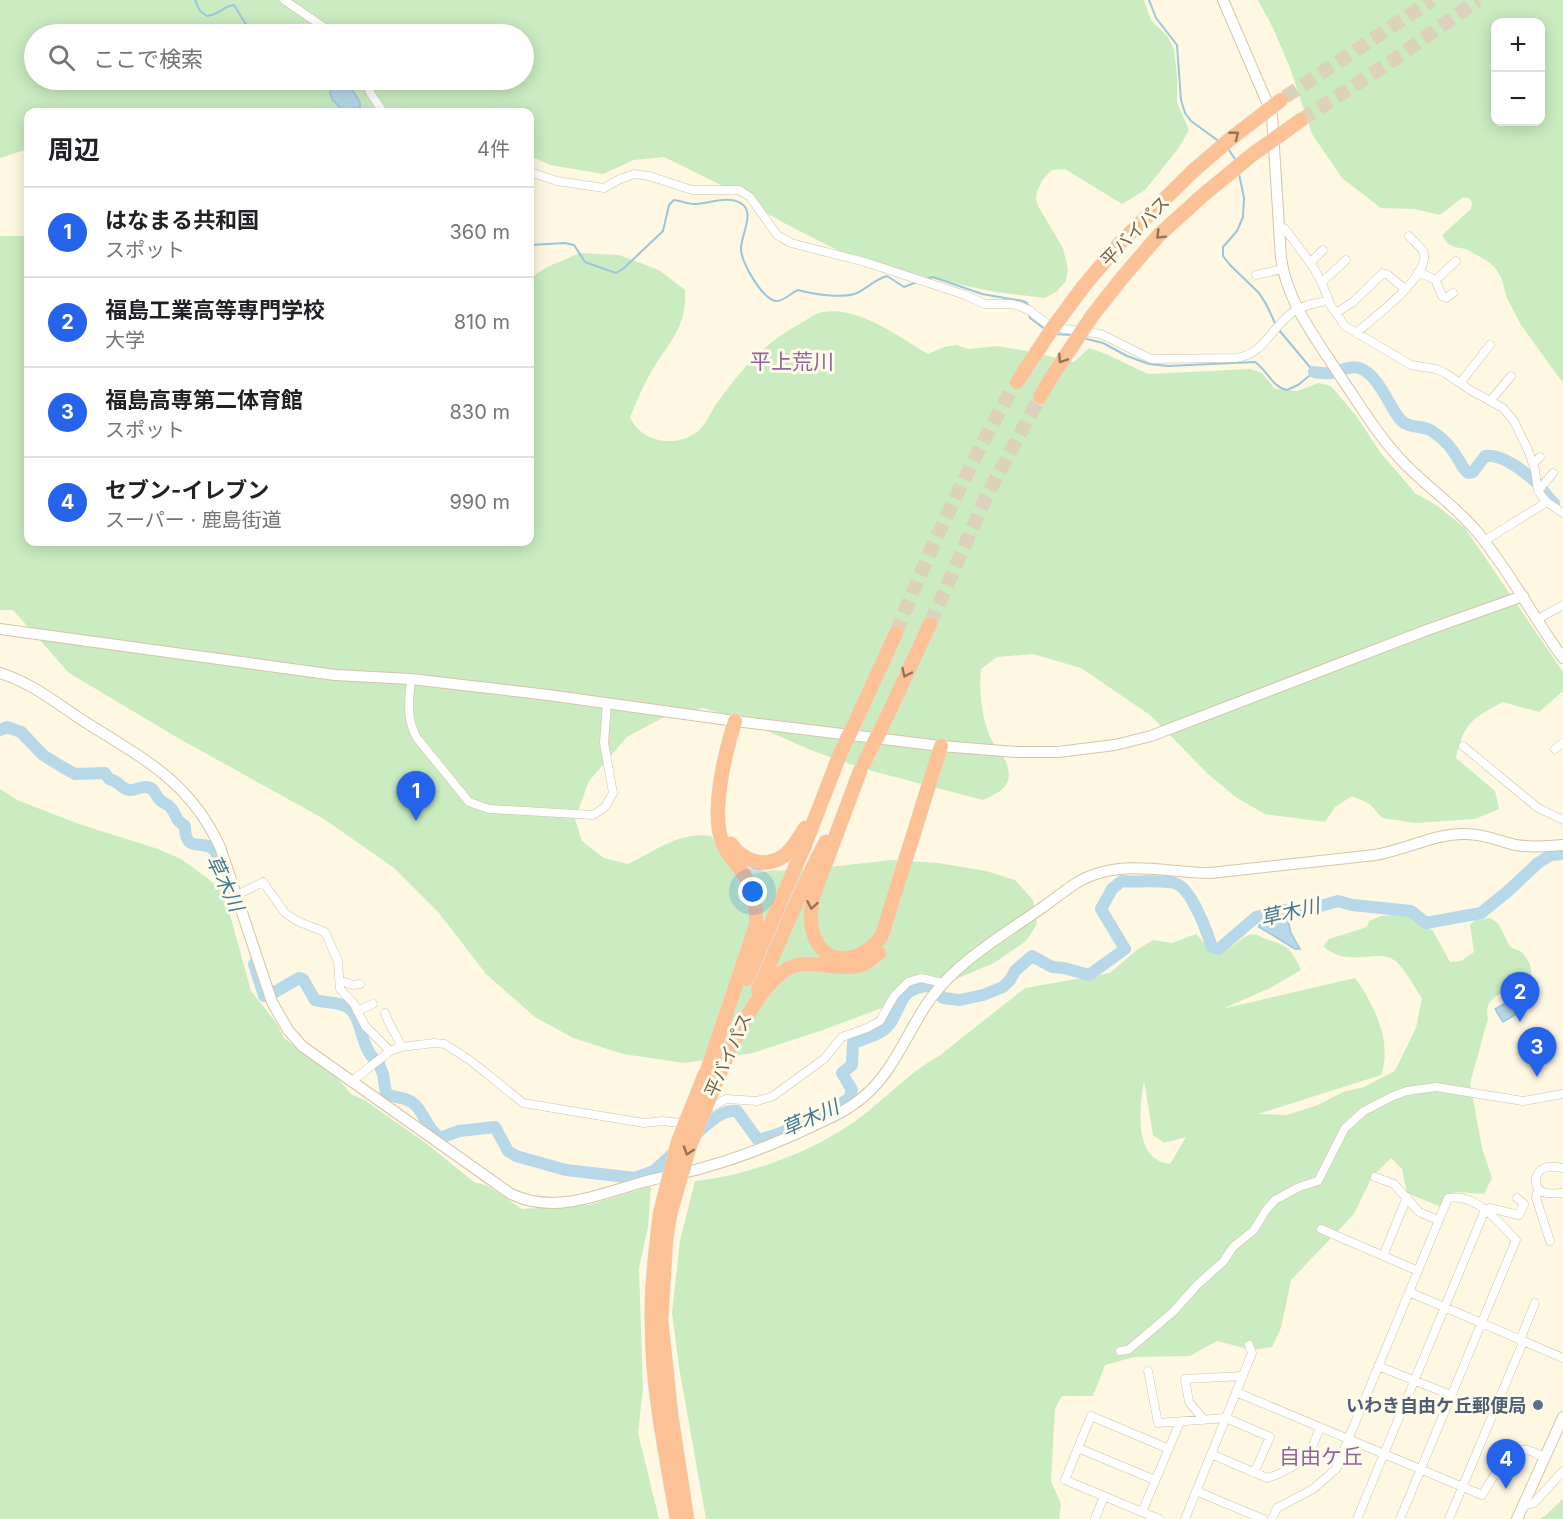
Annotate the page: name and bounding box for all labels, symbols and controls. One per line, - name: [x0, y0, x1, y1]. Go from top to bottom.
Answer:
- map controls: [1491, 18, 1545, 126]
- button: +: [1491, 18, 1545, 72]
- search box: [24, 24, 534, 90]
- icon: search: [45, 41, 78, 74]
- text: ここで検索: [93, 46, 203, 72]
- button: −: [1491, 72, 1545, 126]
- one-way arrow: [1229, 131, 1240, 142]
- text: 周辺: [48, 134, 100, 165]
- text: 4件: [477, 137, 510, 161]
- street label: 平バイパス: [1096, 191, 1174, 271]
- text: はなまる共和国: [105, 207, 259, 233]
- text: 1: [63, 220, 72, 244]
- text: 360 m: [449, 220, 510, 244]
- one-way arrow: [1156, 229, 1167, 239]
- text: スポット: [105, 238, 185, 262]
- text: 福島工業高等専門学校: [105, 297, 325, 323]
- text: 2: [61, 310, 74, 334]
- text: 810 m: [454, 310, 510, 334]
- text: 大学: [105, 328, 145, 352]
- district label: 平上荒川: [750, 349, 834, 374]
- one-way arrow: [1058, 353, 1070, 363]
- text: 福島高専第二体育館: [105, 387, 303, 413]
- text: 3: [61, 400, 74, 424]
- text: 830 m: [450, 400, 510, 424]
- text: スポット: [105, 418, 185, 442]
- text: セブン-イレブン: [105, 477, 269, 503]
- text: 4: [61, 490, 74, 514]
- text: 990 m: [449, 490, 510, 514]
- text: スーパー · 鹿島街道: [105, 508, 282, 532]
- one-way arrow: [902, 667, 914, 678]
- pin: 1: [396, 772, 436, 821]
- water label: 草木川: [201, 851, 249, 917]
- your location: [738, 877, 767, 906]
- water label: 草木川: [1258, 893, 1324, 930]
- one-way arrow: [806, 900, 819, 910]
- pin: 2: [1500, 972, 1540, 1022]
- street label: 平バイパス: [700, 1010, 756, 1100]
- pin: 3: [1518, 1028, 1556, 1077]
- water label: 草木川: [778, 1094, 844, 1141]
- one-way arrow: [683, 1145, 696, 1156]
- place label: いわき自由ケ丘郵便局: [1346, 1395, 1526, 1416]
- marker: いわき自由ケ丘郵便局: [1531, 1398, 1545, 1412]
- pin: 4: [1486, 1440, 1526, 1489]
- district label: 自由ケ丘: [1279, 1444, 1363, 1469]

